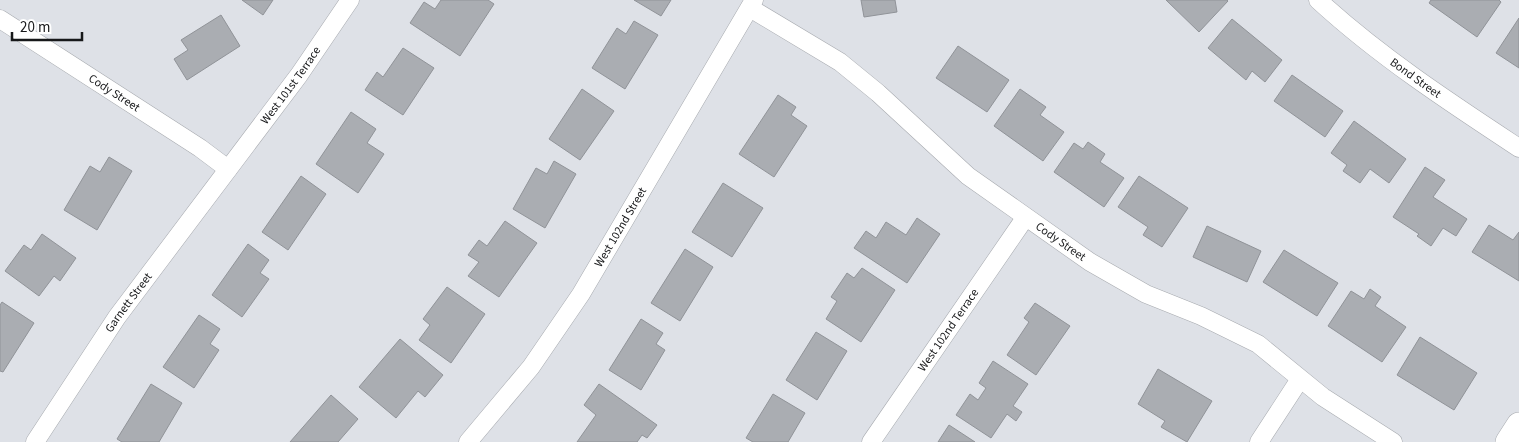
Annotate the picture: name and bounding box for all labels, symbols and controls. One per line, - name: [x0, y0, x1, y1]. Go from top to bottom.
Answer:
- scale bar: [12, 10, 82, 42]
- text: 20 m: [20, 17, 50, 38]
- street label: West 101st Terrace: [257, 43, 325, 128]
- street label: Bond Street: [1386, 54, 1444, 102]
- street label: Cody Street: [85, 70, 143, 116]
- street label: West 102nd Street: [591, 184, 651, 271]
- street label: Cody Street: [1032, 218, 1089, 266]
- street label: Garnett Street: [101, 269, 156, 336]
- street label: West 102nd Terrace: [914, 285, 983, 375]

